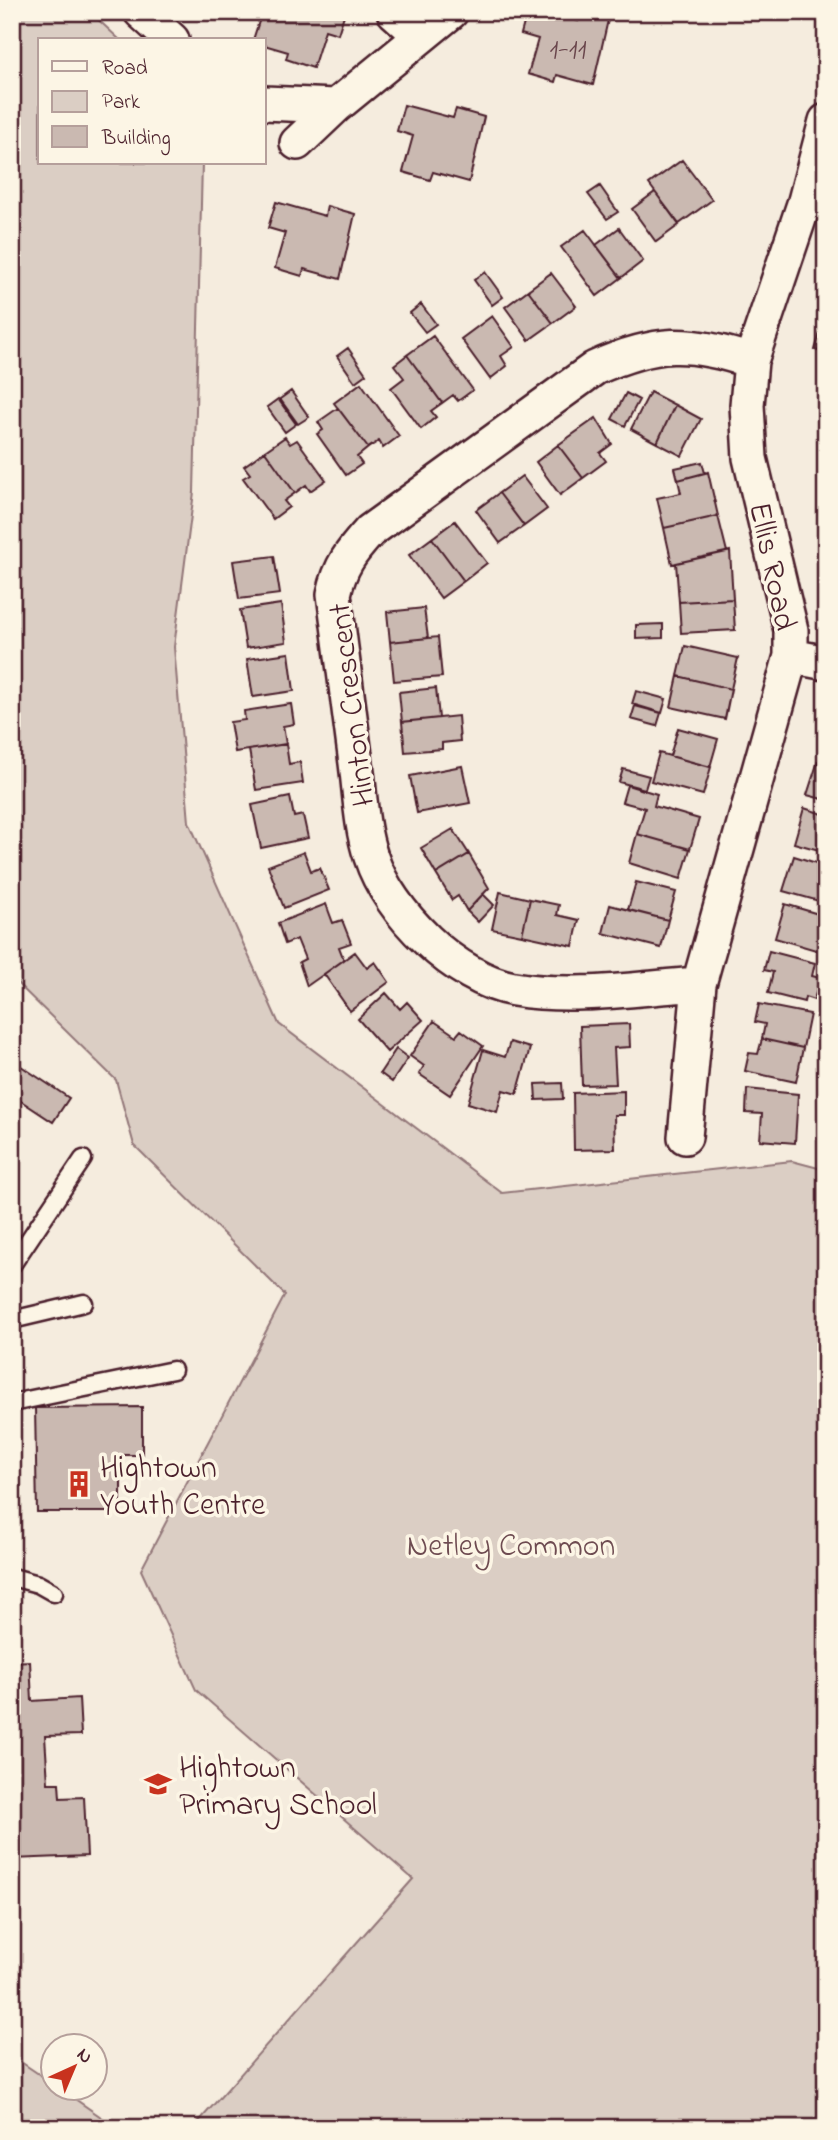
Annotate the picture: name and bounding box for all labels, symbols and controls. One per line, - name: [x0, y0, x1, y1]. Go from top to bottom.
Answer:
- house number: 1-11: [549, 31, 587, 72]
- legend: [38, 38, 266, 164]
- text: Road: [102, 54, 148, 84]
- text: Park: [102, 88, 141, 118]
- text: Building: [101, 124, 171, 156]
- street label: Ellis Road: [734, 498, 807, 635]
- street label: Hinton Crescent: [318, 600, 389, 809]
- place label: Hightown Youth Centre: [100, 1446, 266, 1530]
- building icon: Hightown Youth Centre: [64, 1469, 94, 1499]
- park label: Netley Common: [407, 1524, 615, 1571]
- place label: Hightown Primary School: [179, 1746, 377, 1830]
- school or university icon: Hightown Primary School: [143, 1769, 173, 1799]
- north arrow: [38, 2032, 108, 2102]
- text: N: [70, 2042, 98, 2071]

